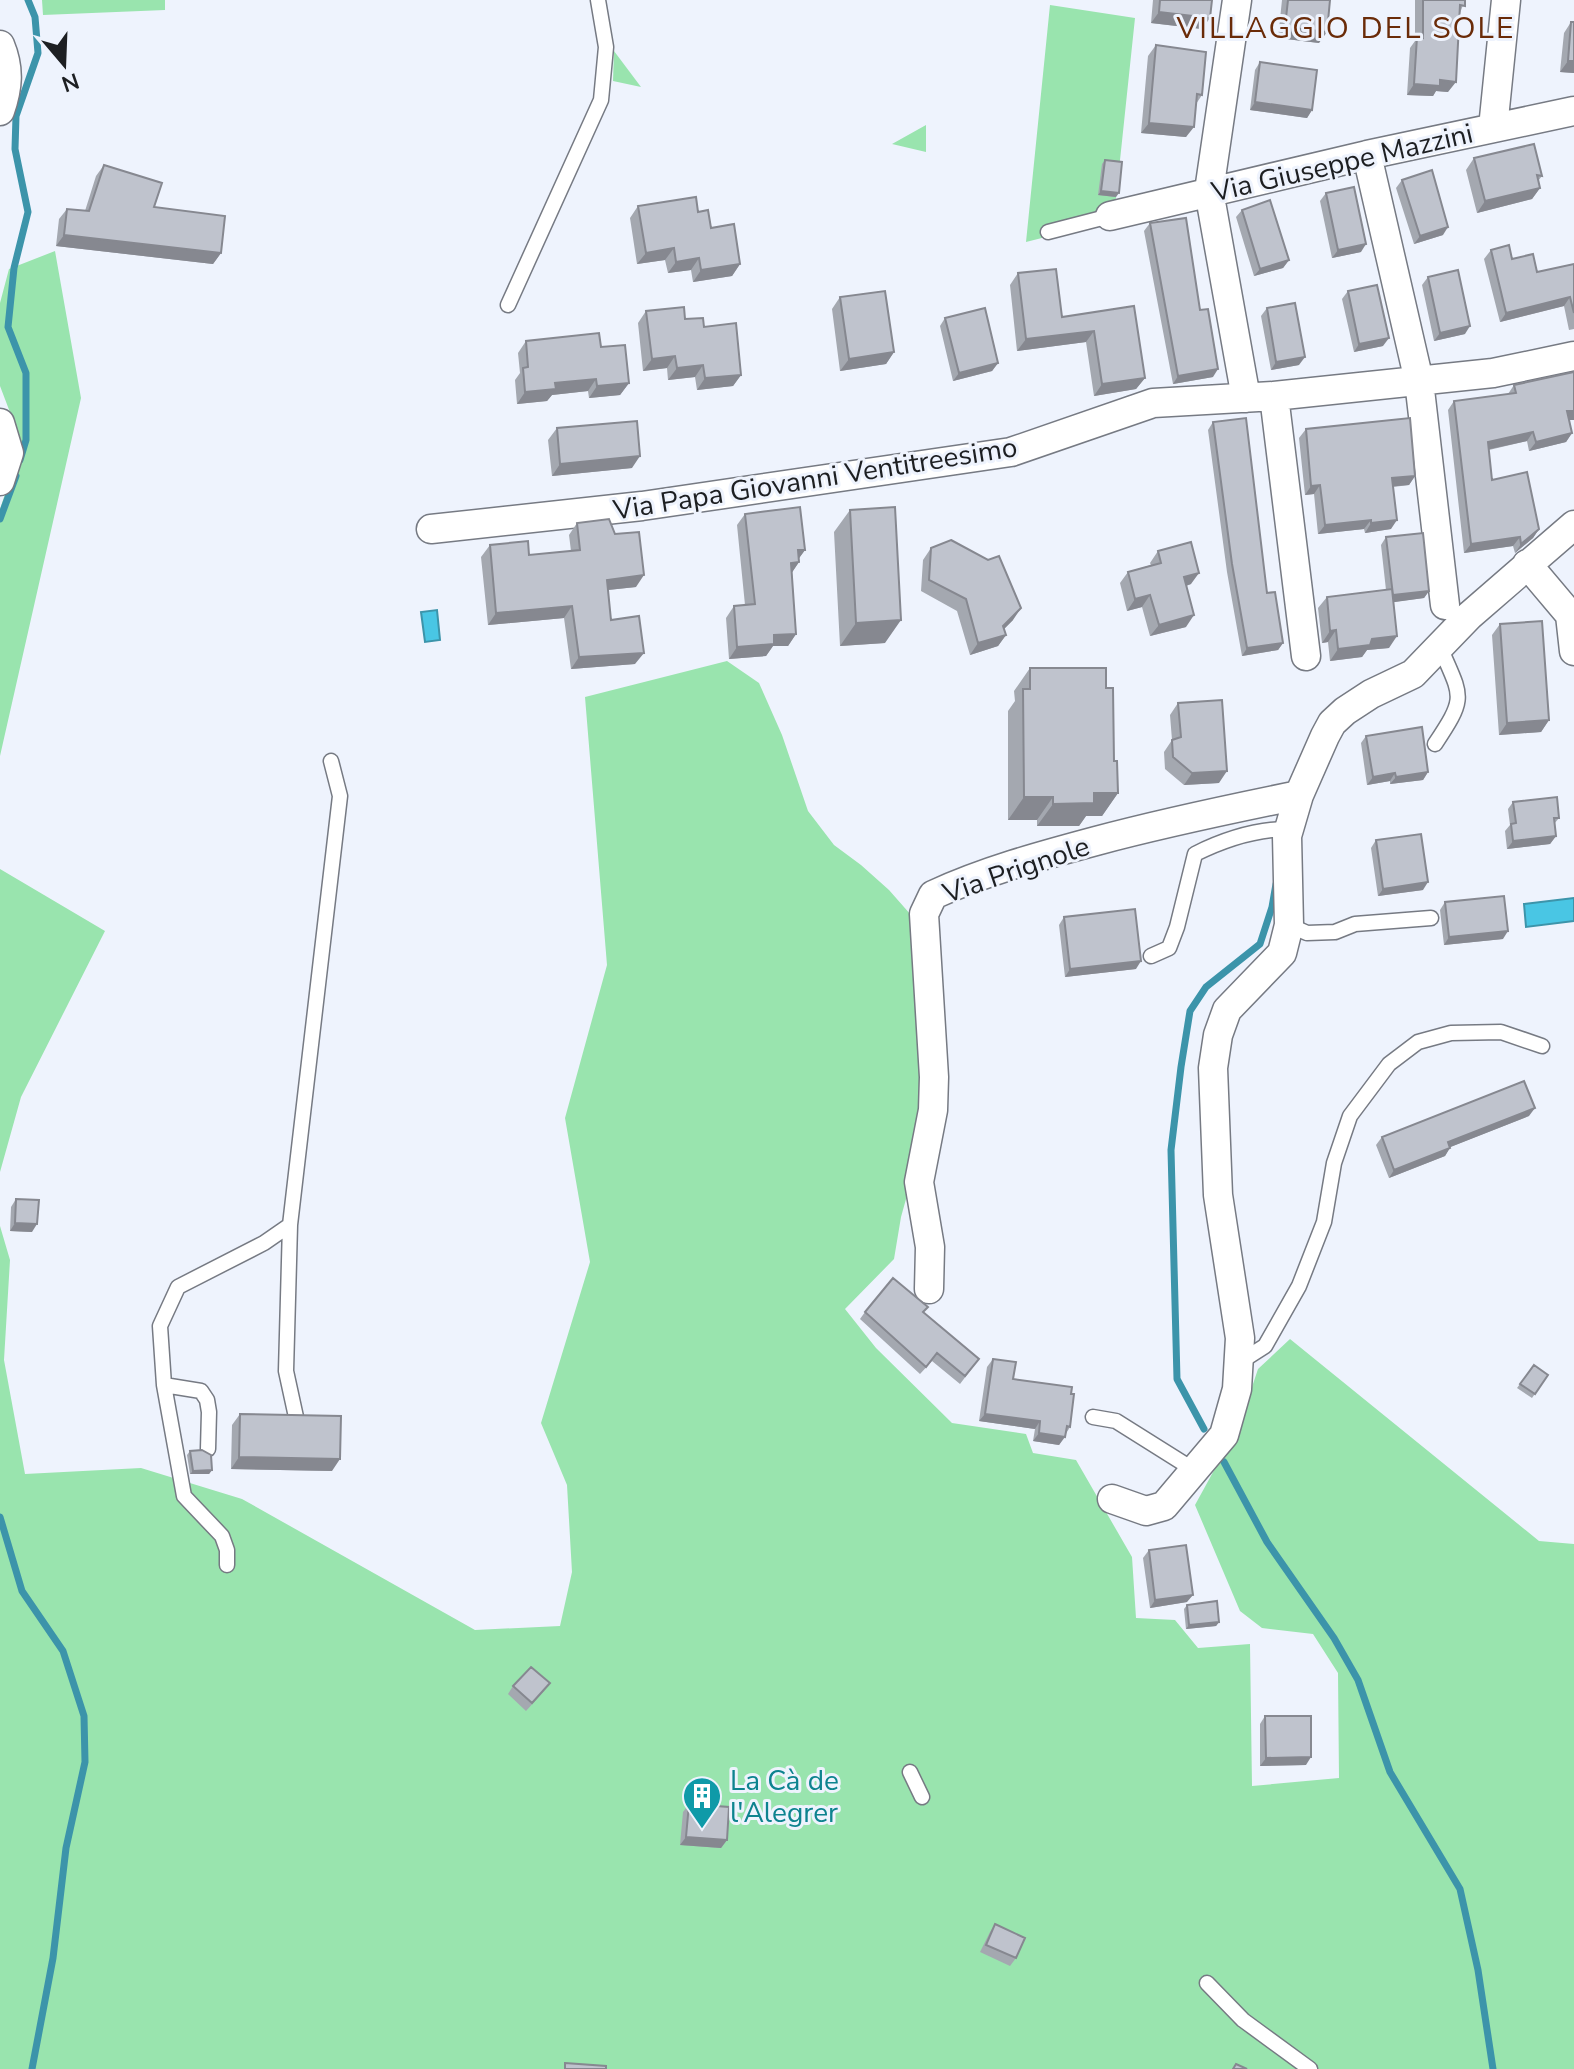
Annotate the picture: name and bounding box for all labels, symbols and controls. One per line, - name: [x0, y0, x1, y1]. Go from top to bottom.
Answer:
- district label: VILLAGGIO DEL SOLE: [1176, 8, 1515, 49]
- north arrow: [24, 24, 104, 104]
- text: N: [58, 65, 83, 99]
- street label: Via Giuseppe Mazzini: [1207, 114, 1477, 212]
- street label: Via Papa Giovanni Ventitreesimo: [609, 428, 1020, 530]
- street label: Via Prignole: [937, 827, 1095, 913]
- place label: La Cà de l'Alegrer: [730, 1762, 839, 1832]
- building icon: La Cà de l'Alegrer: [681, 1775, 723, 1830]

